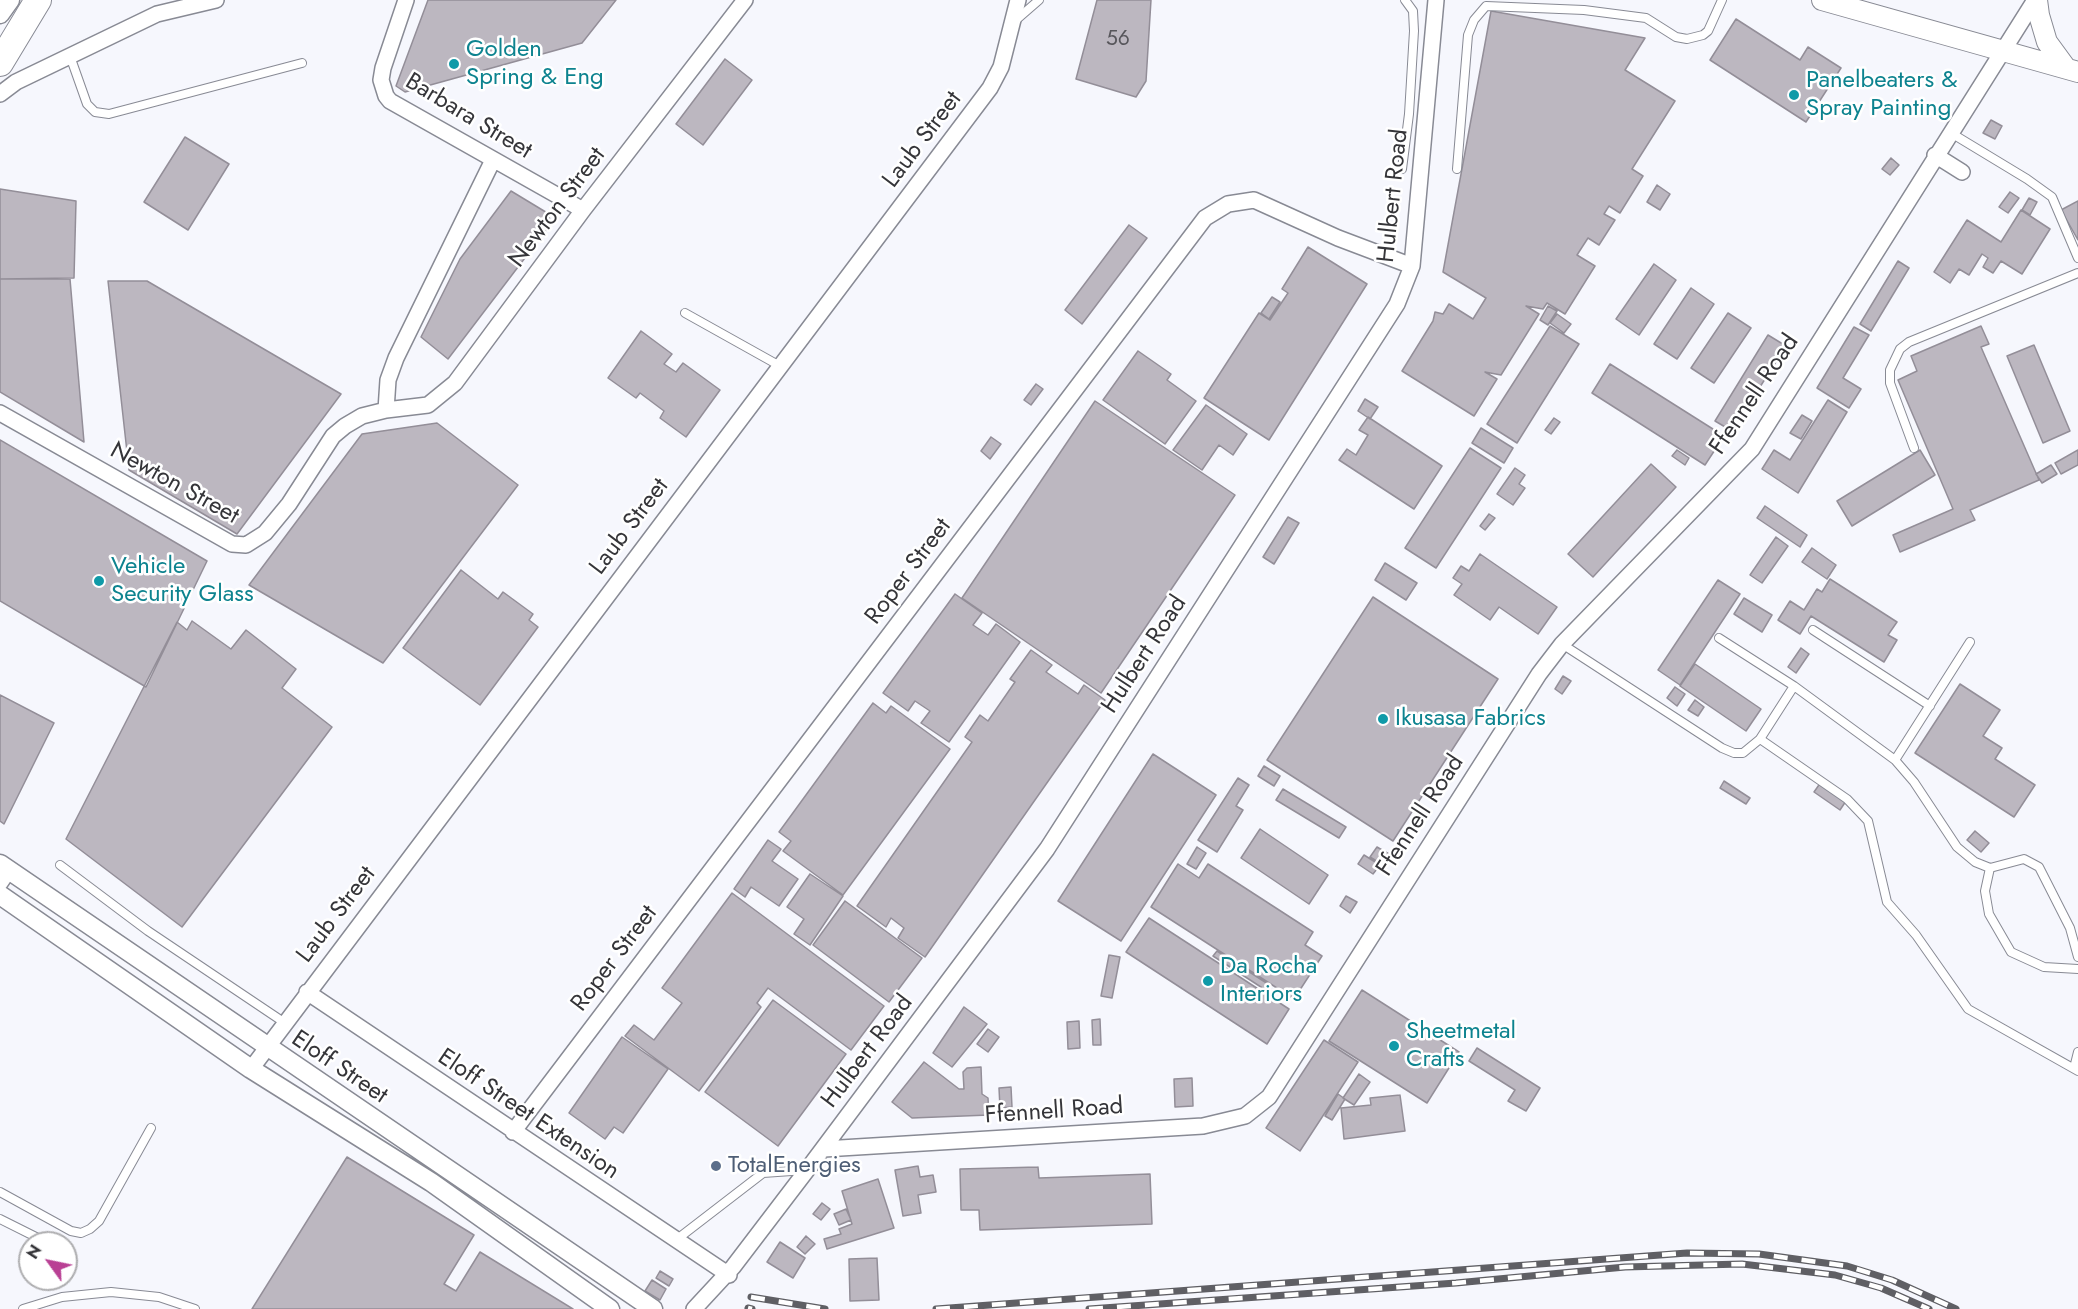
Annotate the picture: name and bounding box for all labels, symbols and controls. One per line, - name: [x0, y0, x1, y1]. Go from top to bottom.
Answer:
- house number: 56: [1106, 27, 1130, 53]
- place label: Golden Spring & Eng: [466, 36, 604, 92]
- marker: Golden Spring & Eng: [447, 57, 461, 71]
- place label: Panelbeaters & Spray Painting: [1806, 67, 1957, 123]
- street label: Barbara Street: [399, 68, 537, 166]
- street label: Laub Street: [877, 86, 969, 194]
- marker: Panelbeaters & Spray Painting: [1787, 88, 1801, 102]
- street label: Hulbert Road: [1373, 128, 1415, 264]
- street label: Newton Street: [504, 142, 612, 274]
- street label: Ffennell Road: [1704, 329, 1806, 461]
- street label: Newton Street: [105, 437, 243, 531]
- street label: Laub Street: [584, 473, 676, 581]
- street label: Roper Street: [860, 513, 958, 631]
- place label: Vehicle Security Glass: [111, 553, 254, 609]
- marker: Vehicle Security Glass: [92, 574, 106, 588]
- street label: Hulbert Road: [1096, 591, 1194, 719]
- place label: Ikusasa Fabrics: [1395, 705, 1546, 733]
- marker: Ikusasa Fabrics: [1376, 712, 1390, 726]
- street label: Ffennell Road: [1371, 750, 1471, 882]
- street label: Laub Street: [291, 861, 383, 969]
- street label: Roper Street: [566, 900, 664, 1018]
- place label: Da Rocha Interiors: [1220, 953, 1317, 1009]
- marker: Da Rocha Interiors: [1201, 974, 1215, 988]
- street label: Hulbert Road: [816, 990, 920, 1114]
- place label: Sheetmetal Crafts: [1406, 1018, 1516, 1074]
- street label: Eloff Street: [285, 1025, 393, 1111]
- marker: Sheetmetal Crafts: [1387, 1039, 1401, 1053]
- street label: Eloff Street Extension: [432, 1044, 624, 1186]
- street label: Ffennell Road: [984, 1093, 1124, 1131]
- place label: TotalEnergies: [728, 1152, 861, 1180]
- marker: TotalEnergies: [709, 1159, 723, 1173]
- north arrow: [18, 1231, 78, 1291]
- text: N: [21, 1240, 47, 1264]

